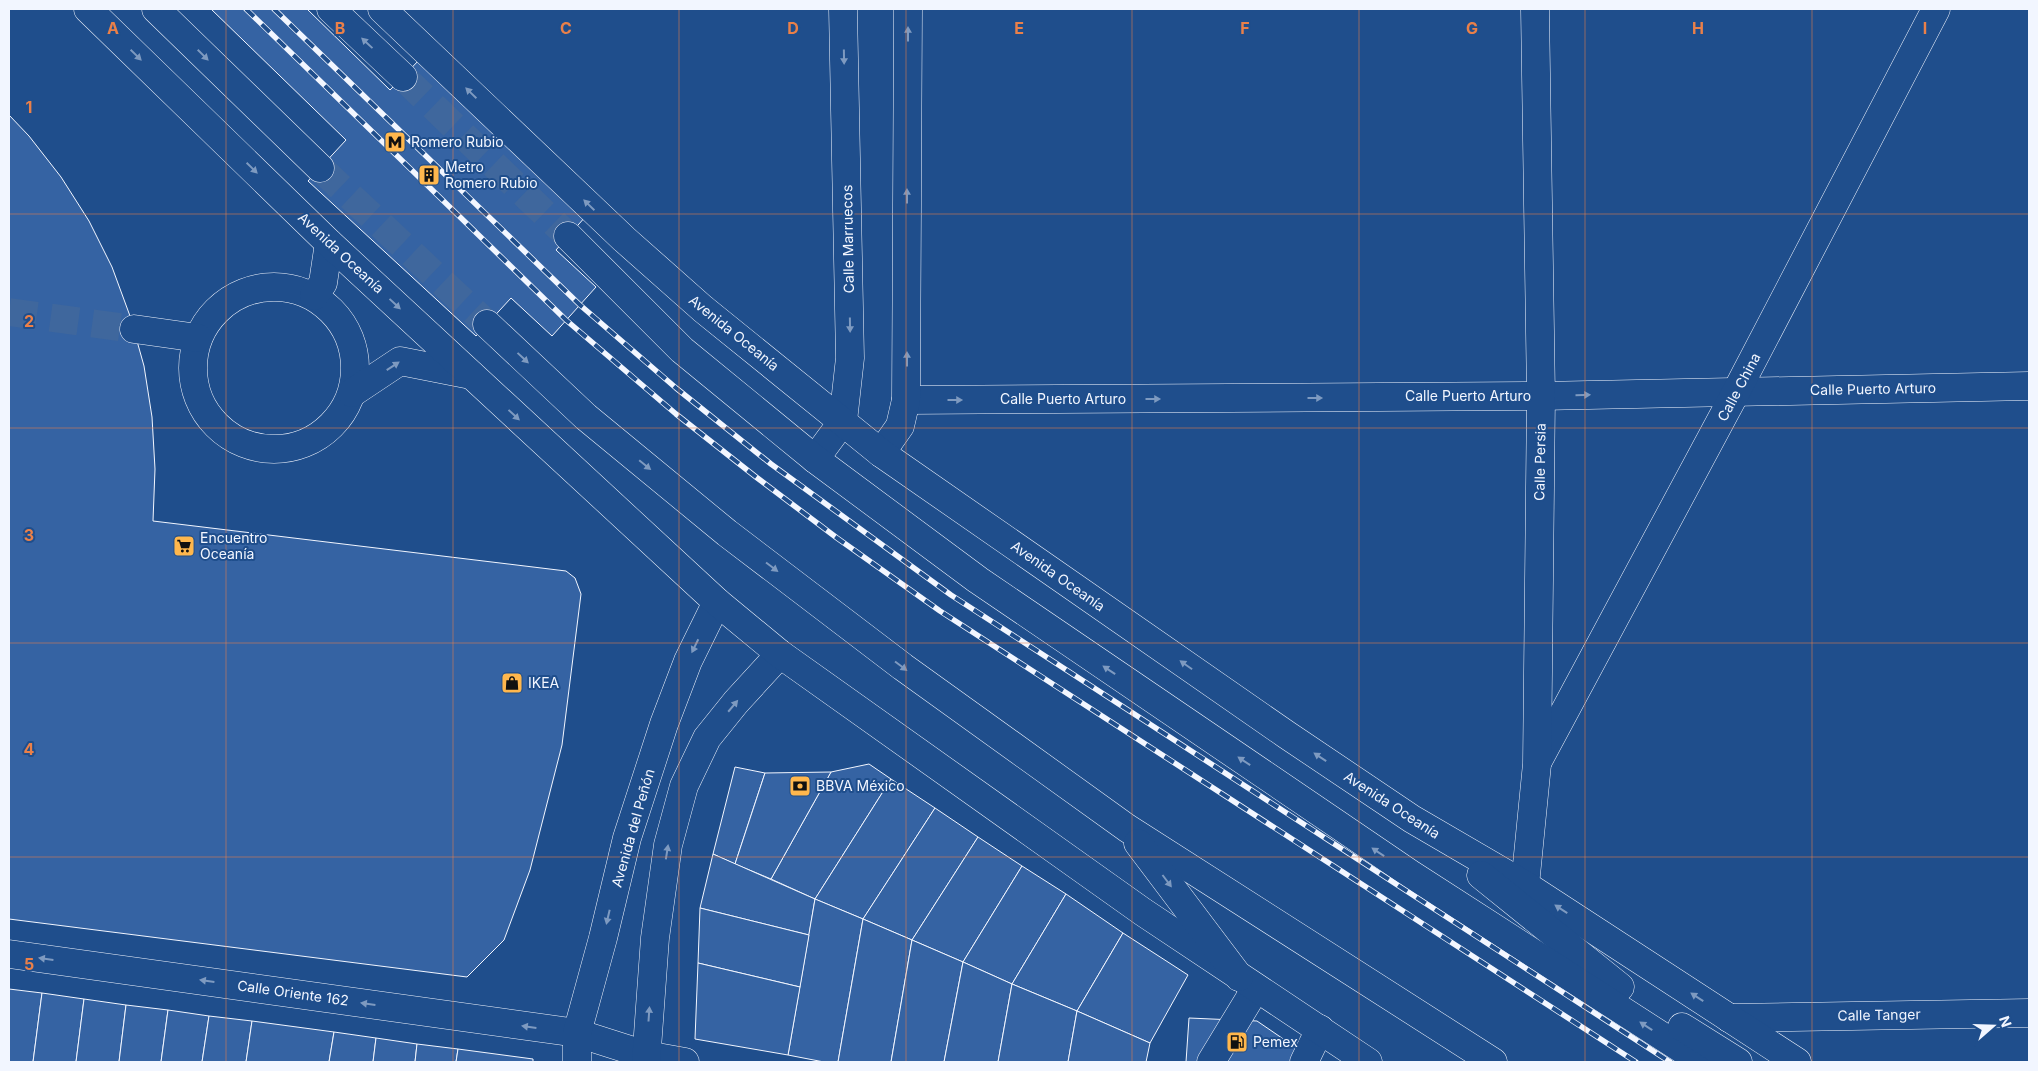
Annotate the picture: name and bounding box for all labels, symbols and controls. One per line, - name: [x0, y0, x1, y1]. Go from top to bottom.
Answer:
- text: A: [107, 18, 119, 38]
- text: B: [335, 18, 345, 38]
- text: C: [560, 18, 572, 38]
- text: D: [787, 18, 799, 38]
- text: E: [1014, 18, 1024, 38]
- text: F: [1240, 18, 1250, 38]
- text: G: [1466, 18, 1478, 38]
- text: H: [1692, 18, 1704, 38]
- text: I: [1923, 18, 1927, 38]
- one-way arrow: [904, 26, 912, 42]
- one-way arrow: [362, 37, 374, 49]
- one-way arrow: [130, 49, 142, 61]
- one-way arrow: [197, 49, 209, 61]
- one-way arrow: [841, 50, 849, 66]
- one-way arrow: [465, 87, 477, 99]
- text: 1: [26, 97, 32, 117]
- metro station icon: Romero Rubio: [383, 130, 407, 154]
- place label: Romero Rubio: [411, 133, 504, 150]
- place label: Metro Romero Rubio: [445, 158, 538, 191]
- one-way arrow: [246, 162, 258, 174]
- building icon: Metro Romero Rubio: [417, 163, 441, 187]
- street label: Calle Marruecos: [838, 185, 857, 293]
- one-way arrow: [903, 188, 911, 204]
- one-way arrow: [583, 199, 595, 211]
- street label: Avenida Oceanía: [295, 209, 388, 297]
- street label: Avenida Oceanía: [686, 291, 783, 374]
- one-way arrow: [389, 298, 401, 310]
- text: 2: [24, 311, 34, 331]
- one-way arrow: [846, 317, 854, 333]
- street label: Calle China: [1713, 350, 1764, 424]
- one-way arrow: [903, 351, 911, 367]
- one-way arrow: [517, 352, 529, 364]
- one-way arrow: [386, 361, 399, 371]
- street label: Calle Puerto Arturo: [1810, 379, 1936, 398]
- street label: Calle Puerto Arturo: [1405, 387, 1531, 404]
- street label: Calle Puerto Arturo: [1000, 390, 1126, 407]
- one-way arrow: [1575, 391, 1591, 399]
- one-way arrow: [1307, 393, 1323, 401]
- one-way arrow: [1145, 395, 1161, 403]
- one-way arrow: [947, 396, 963, 404]
- one-way arrow: [508, 409, 520, 421]
- street label: Calle Persia: [1530, 423, 1549, 501]
- one-way arrow: [638, 460, 651, 471]
- text: 3: [24, 525, 34, 545]
- place label: Encuentro Oceanía: [200, 529, 267, 562]
- supermarket icon: Encuentro Oceanía: [172, 534, 196, 558]
- street label: Avenida Oceanía: [1008, 537, 1109, 614]
- one-way arrow: [765, 561, 778, 572]
- one-way arrow: [691, 639, 699, 653]
- one-way arrow: [894, 660, 907, 671]
- one-way arrow: [1179, 660, 1193, 670]
- one-way arrow: [1102, 665, 1116, 674]
- shop icon: IKEA: [500, 671, 524, 695]
- place label: IKEA: [528, 674, 560, 691]
- one-way arrow: [727, 700, 738, 713]
- text: 4: [24, 739, 35, 759]
- one-way arrow: [1313, 752, 1327, 762]
- one-way arrow: [1237, 756, 1250, 766]
- street label: Avenida del Peñón: [607, 767, 658, 889]
- street label: Avenida Oceanía: [1341, 767, 1443, 842]
- bank icon: BBVA México: [788, 774, 812, 798]
- place label: BBVA México: [816, 777, 905, 794]
- one-way arrow: [663, 844, 671, 860]
- one-way arrow: [1371, 847, 1385, 857]
- one-way arrow: [1162, 874, 1172, 888]
- one-way arrow: [1554, 904, 1568, 913]
- one-way arrow: [604, 909, 612, 924]
- text: 5: [24, 954, 34, 974]
- one-way arrow: [38, 955, 54, 963]
- street label: Calle Oriente 162: [236, 976, 350, 1009]
- one-way arrow: [199, 977, 215, 985]
- one-way arrow: [1690, 993, 1704, 1002]
- one-way arrow: [360, 1000, 376, 1008]
- north arrow: [1968, 1001, 2018, 1051]
- one-way arrow: [646, 1005, 654, 1021]
- street label: Calle Tanger: [1837, 1005, 1921, 1024]
- text: N: [1996, 1013, 2015, 1029]
- one-way arrow: [521, 1022, 537, 1030]
- one-way arrow: [1640, 1022, 1653, 1031]
- fuel station icon: Pemex: [1225, 1030, 1249, 1054]
- place label: Pemex: [1253, 1033, 1298, 1050]

